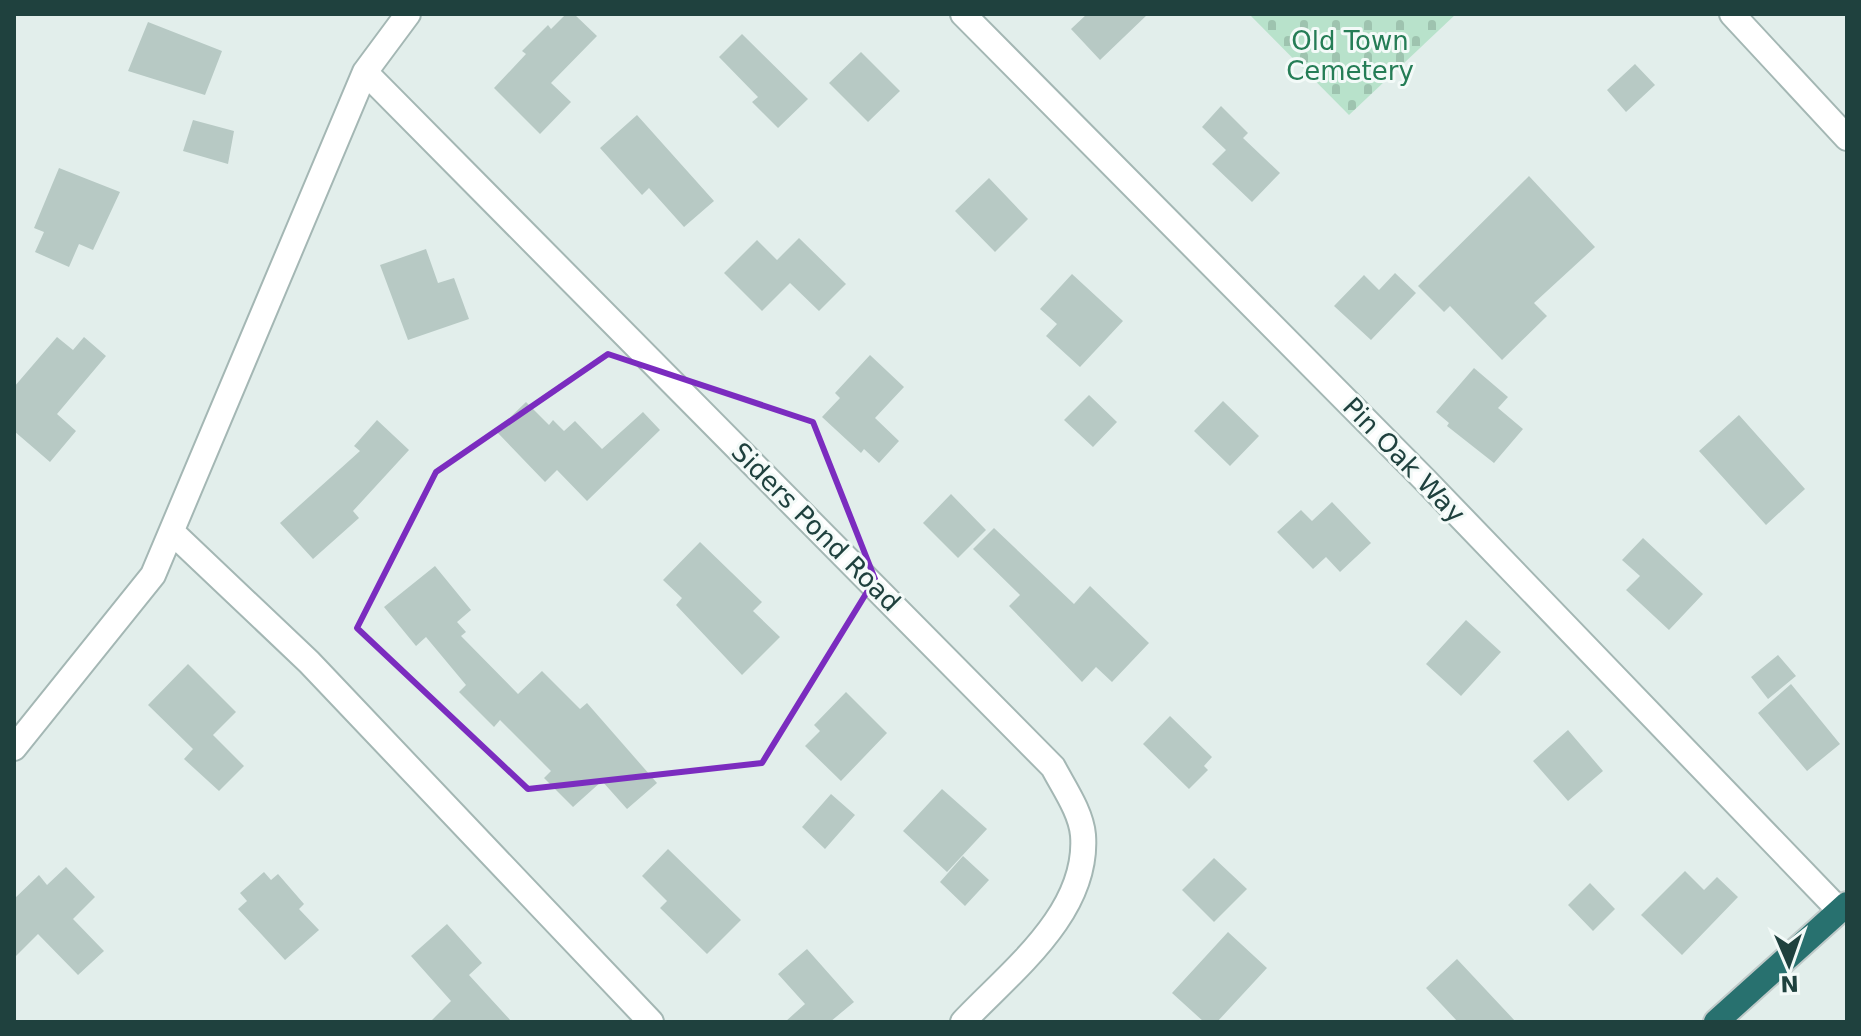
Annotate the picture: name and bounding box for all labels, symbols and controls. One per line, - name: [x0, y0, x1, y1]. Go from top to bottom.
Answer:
- park label: Old Town Cemetery: [1286, 26, 1414, 86]
- street label: Pin Oak Way: [1337, 391, 1471, 529]
- street label: Siders Pond Road: [726, 437, 906, 617]
- north arrow: [1749, 924, 1829, 1004]
- text: N: [1780, 971, 1799, 996]

